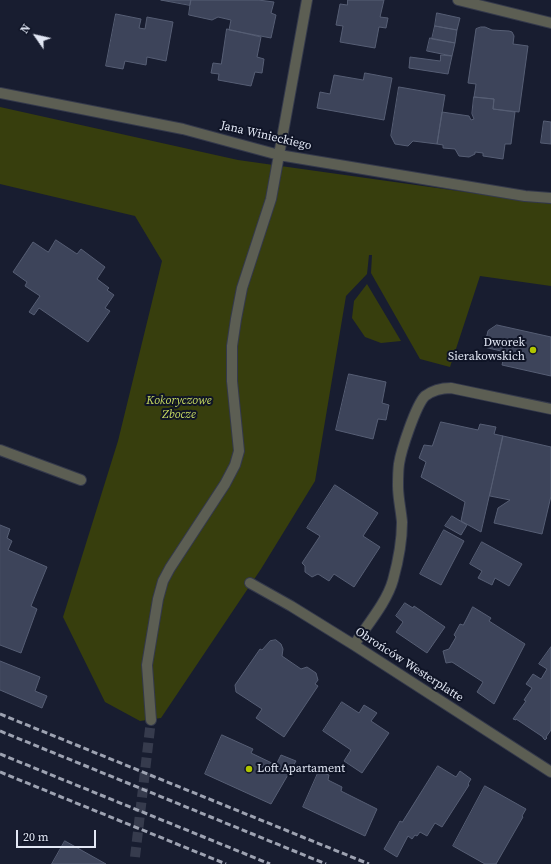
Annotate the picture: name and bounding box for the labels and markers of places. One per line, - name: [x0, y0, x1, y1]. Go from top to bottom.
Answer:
- place label: Dworek Sierakowskich: [448, 336, 525, 364]
- marker: Dworek Sierakowskich: [528, 345, 538, 355]
- place label: Loft Apartament: [257, 762, 345, 776]
- marker: Loft Apartament: [244, 764, 254, 774]

